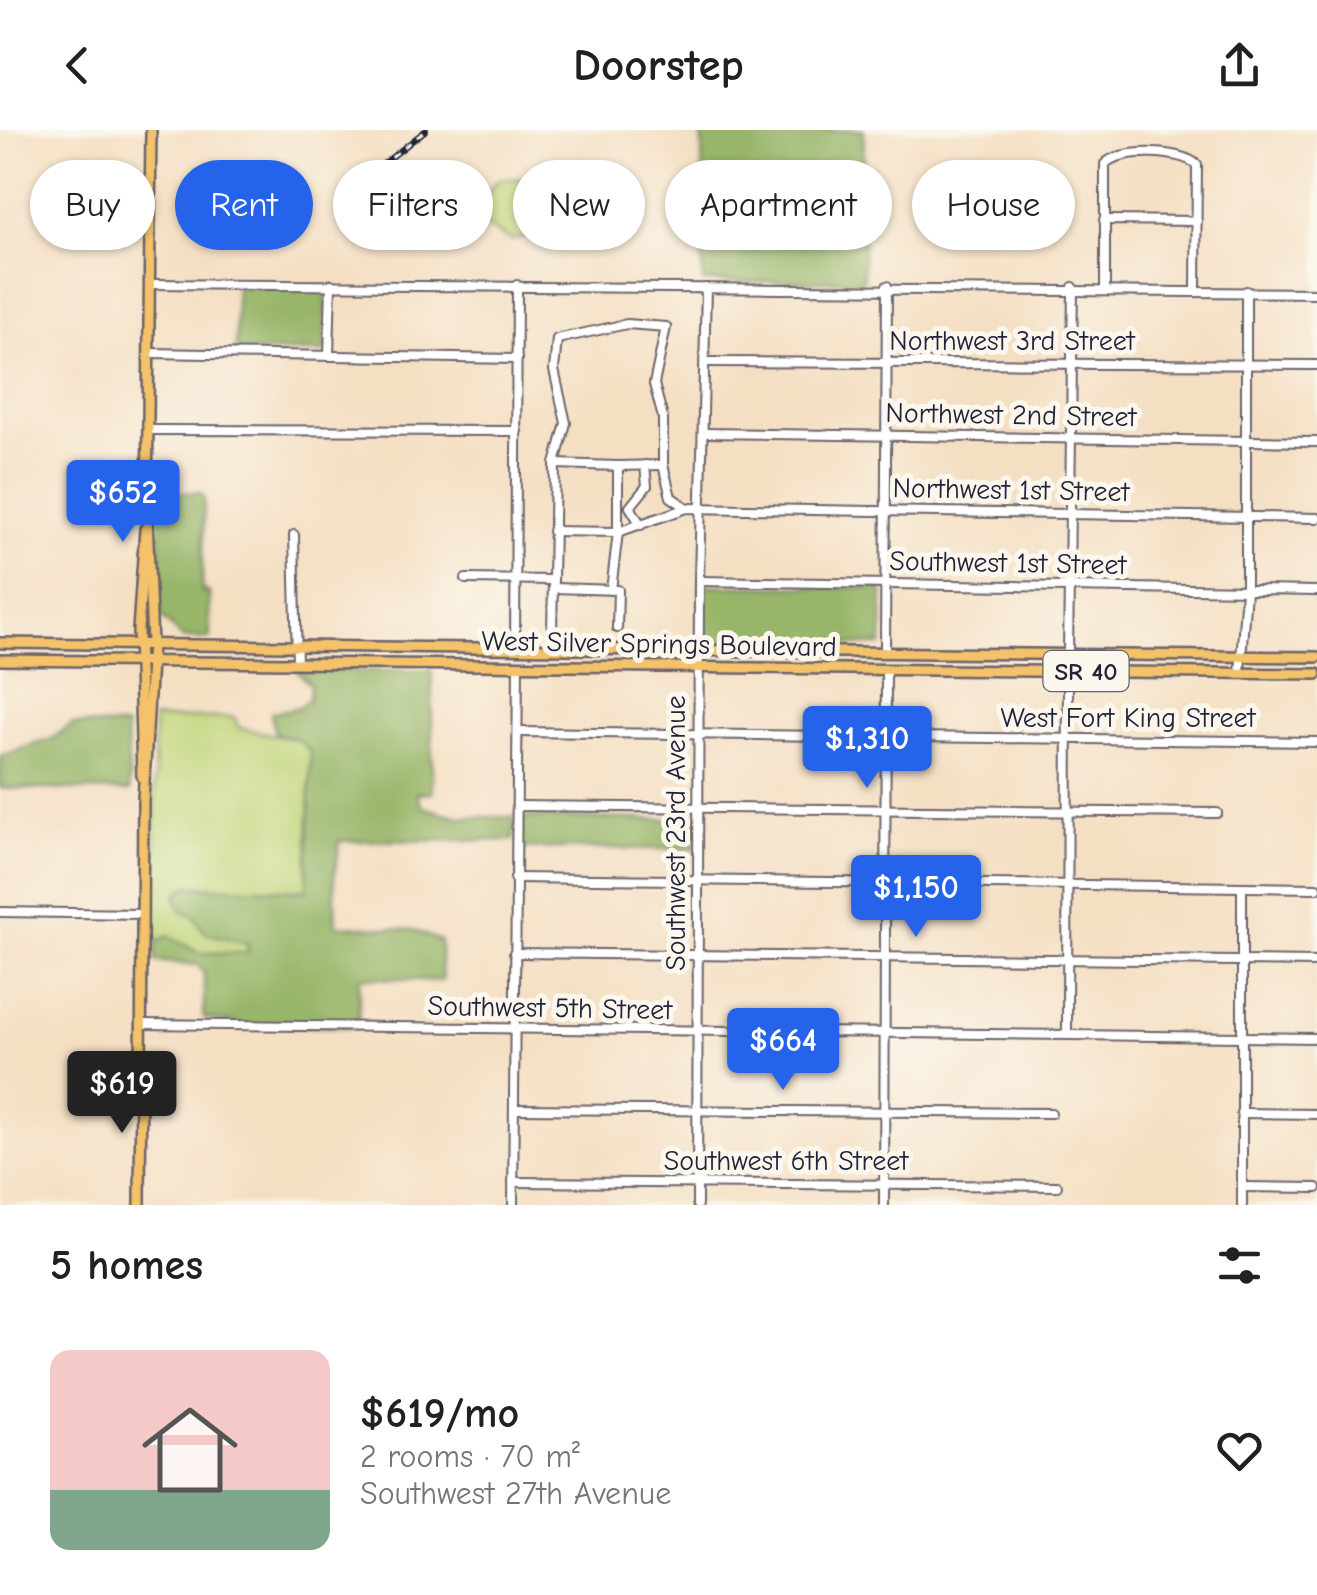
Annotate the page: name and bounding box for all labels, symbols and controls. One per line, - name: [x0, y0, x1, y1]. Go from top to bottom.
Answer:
- icon: back: [50, 38, 105, 93]
- icon: share: [1212, 38, 1267, 93]
- text: Doorstep: [573, 39, 744, 91]
- chip: Buy: [30, 160, 155, 250]
- chip: Rent: [175, 160, 313, 250]
- chip: Filters: [333, 160, 493, 250]
- chip: New: [513, 160, 645, 250]
- chip: Apartment: [665, 160, 892, 250]
- chip: House: [912, 160, 1075, 250]
- street label: Northwest 3rd Street: [889, 325, 1136, 357]
- street label: Northwest 2nd Street: [885, 397, 1138, 433]
- pin: $652: [64, 460, 182, 545]
- street label: Northwest 1st Street: [892, 472, 1131, 508]
- text: $652: [89, 474, 157, 511]
- street label: Southwest 1st Street: [889, 545, 1128, 581]
- street label: West Silver Springs Boulevard: [481, 625, 837, 663]
- road number: SR 40: [1044, 651, 1128, 691]
- street label: Southwest 23rd Avenue: [660, 695, 692, 971]
- street label: West Fort King Street: [1000, 702, 1257, 734]
- pin: $1,310: [786, 706, 948, 791]
- text: $1,310: [825, 720, 909, 757]
- pin: $1,150: [835, 855, 997, 940]
- text: $1,150: [873, 869, 959, 906]
- street label: Southwest 5th Street: [427, 990, 674, 1026]
- pin: $664: [724, 1008, 842, 1093]
- text: $664: [749, 1022, 817, 1059]
- pin: $619: [63, 1051, 181, 1136]
- text: $619: [89, 1065, 155, 1102]
- street label: Southwest 6th Street: [664, 1145, 909, 1177]
- icon: filters: [1212, 1238, 1267, 1293]
- text: 5 homes: [50, 1241, 203, 1290]
- text: $619/mo: [360, 1389, 519, 1438]
- icon: home: [130, 1390, 250, 1510]
- icon: heart: [1212, 1423, 1267, 1478]
- text: 2 rooms · 70 m²: [360, 1438, 580, 1475]
- text: Southwest 27th Avenue: [360, 1475, 671, 1512]

